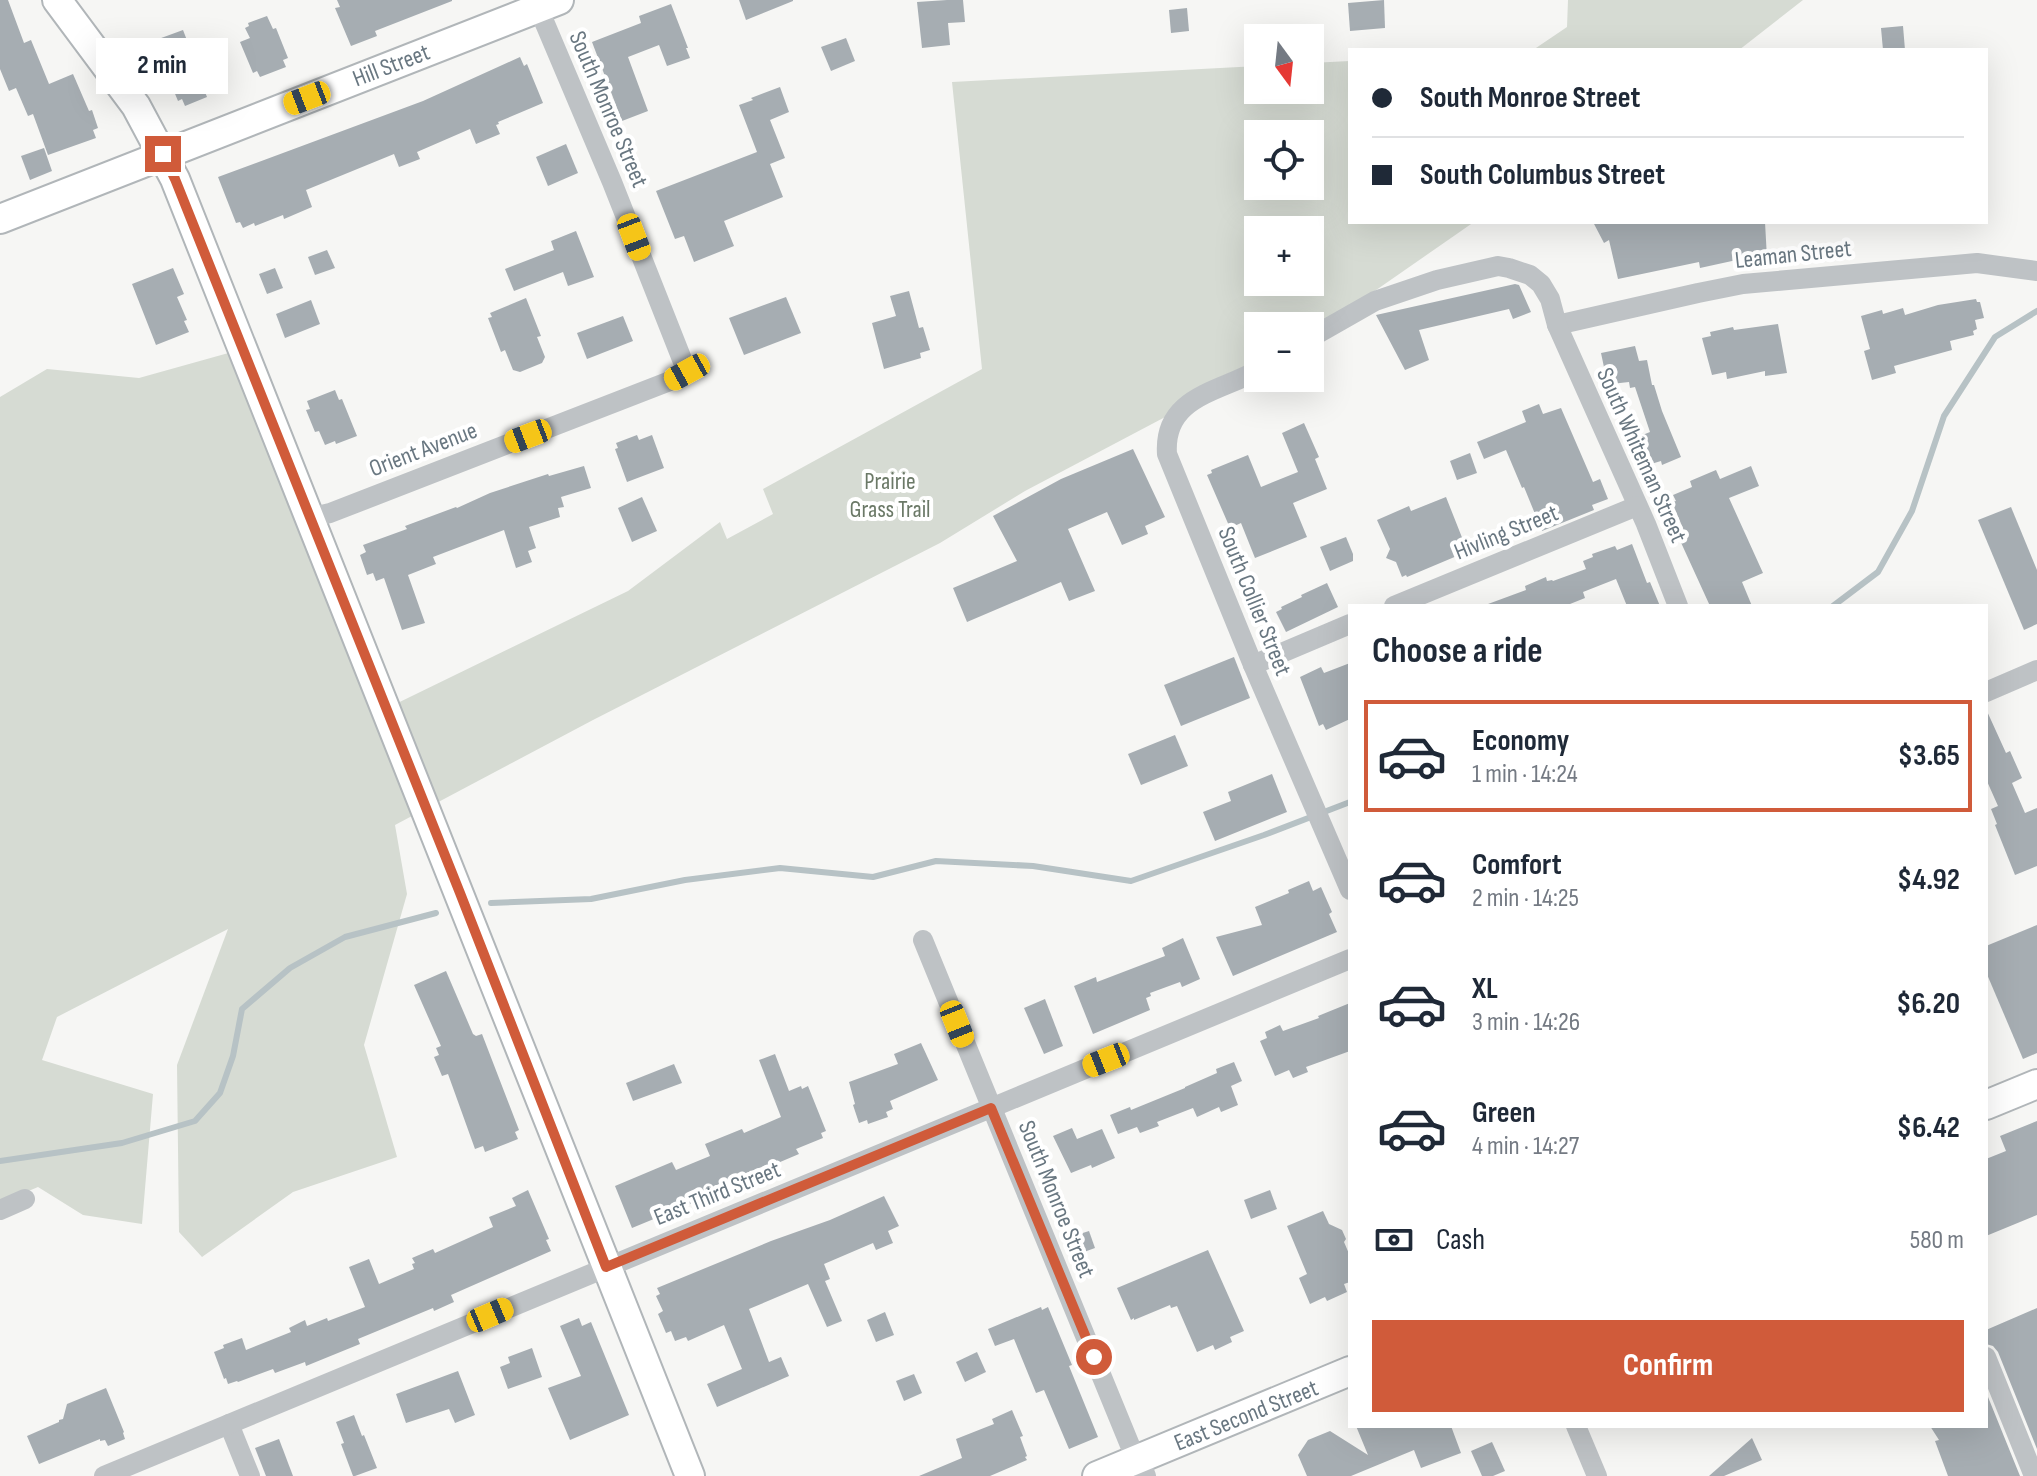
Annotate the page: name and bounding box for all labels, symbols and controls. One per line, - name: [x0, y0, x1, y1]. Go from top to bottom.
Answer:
- north arrow: [1244, 24, 1324, 104]
- map controls: [1244, 24, 1324, 392]
- street label: South Monroe Street: [563, 27, 654, 192]
- callout: 2 min: [97, 38, 229, 94]
- street label: Hill Street: [349, 38, 434, 93]
- text: 2 min: [137, 50, 187, 81]
- car: [280, 78, 334, 118]
- text: South Monroe Street: [1420, 80, 1640, 116]
- button: locate: [1244, 120, 1324, 200]
- route end: [145, 136, 181, 172]
- text: South Columbus Street: [1420, 157, 1665, 193]
- car: [614, 210, 654, 264]
- button: +: [1244, 216, 1324, 296]
- street label: Leaman Street: [1733, 234, 1853, 275]
- button: −: [1244, 312, 1324, 392]
- car: [660, 350, 714, 394]
- street label: South Whiteman Street: [1590, 363, 1693, 547]
- street label: Orient Avenue: [365, 416, 481, 483]
- car: [501, 416, 555, 456]
- park label: Prairie Grass Trail: [849, 467, 931, 524]
- street label: Hivling Street: [1450, 498, 1562, 566]
- street label: South Collier Street: [1212, 523, 1298, 680]
- text: Choose a ride: [1372, 630, 1543, 673]
- icon: car: [1376, 720, 1448, 792]
- text: Economy: [1472, 723, 1569, 759]
- text: $3.65: [1898, 738, 1960, 774]
- text: 1 min · 14:24: [1472, 759, 1578, 790]
- icon: car: [1376, 844, 1448, 916]
- text: Comfort: [1472, 847, 1562, 883]
- text: $4.92: [1897, 862, 1960, 898]
- text: 2 min · 14:25: [1472, 883, 1579, 914]
- icon: car: [1376, 968, 1448, 1040]
- text: XL: [1472, 971, 1498, 1007]
- text: $6.20: [1896, 986, 1960, 1022]
- car: [937, 997, 977, 1051]
- text: 3 min · 14:26: [1472, 1007, 1580, 1038]
- car: [1079, 1040, 1133, 1080]
- icon: car: [1376, 1092, 1448, 1164]
- text: Green: [1472, 1095, 1536, 1131]
- text: $6.42: [1897, 1110, 1960, 1146]
- street label: South Monroe Street: [1012, 1116, 1101, 1282]
- text: 4 min · 14:27: [1472, 1131, 1579, 1162]
- street label: East Third Street: [650, 1155, 785, 1232]
- icon: cash: [1372, 1218, 1416, 1262]
- text: Cash: [1436, 1222, 1485, 1258]
- text: 580 m: [1910, 1225, 1964, 1256]
- car: [463, 1295, 517, 1335]
- button: Confirm: [1372, 1320, 1964, 1412]
- route start: [1076, 1339, 1112, 1375]
- street label: East Second Street: [1170, 1373, 1322, 1457]

